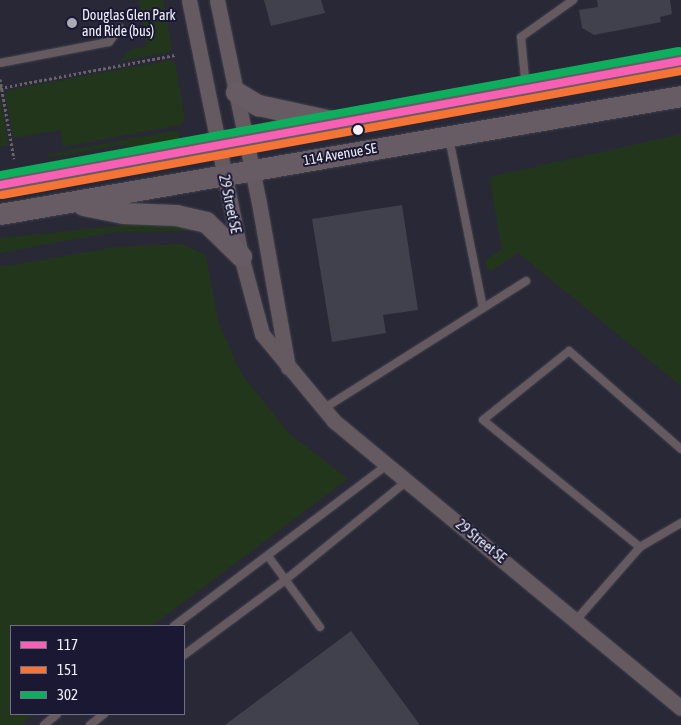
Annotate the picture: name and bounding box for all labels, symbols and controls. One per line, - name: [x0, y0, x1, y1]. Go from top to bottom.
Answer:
- place label: Douglas Glen Park and Ride (bus): [82, 7, 176, 40]
- marker: Douglas Glen Park and Ride (bus): [66, 17, 78, 29]
- unlabelled marker: [353, 125, 363, 135]
- street label: 114 Avenue SE: [302, 139, 378, 169]
- street label: 29 Street SE: [216, 173, 244, 235]
- street label: 29 Street SE: [453, 516, 509, 566]
- legend: [10, 625, 185, 715]
- text: 117: [57, 636, 78, 653]
- text: 151: [57, 661, 78, 678]
- text: 302: [57, 686, 78, 703]

